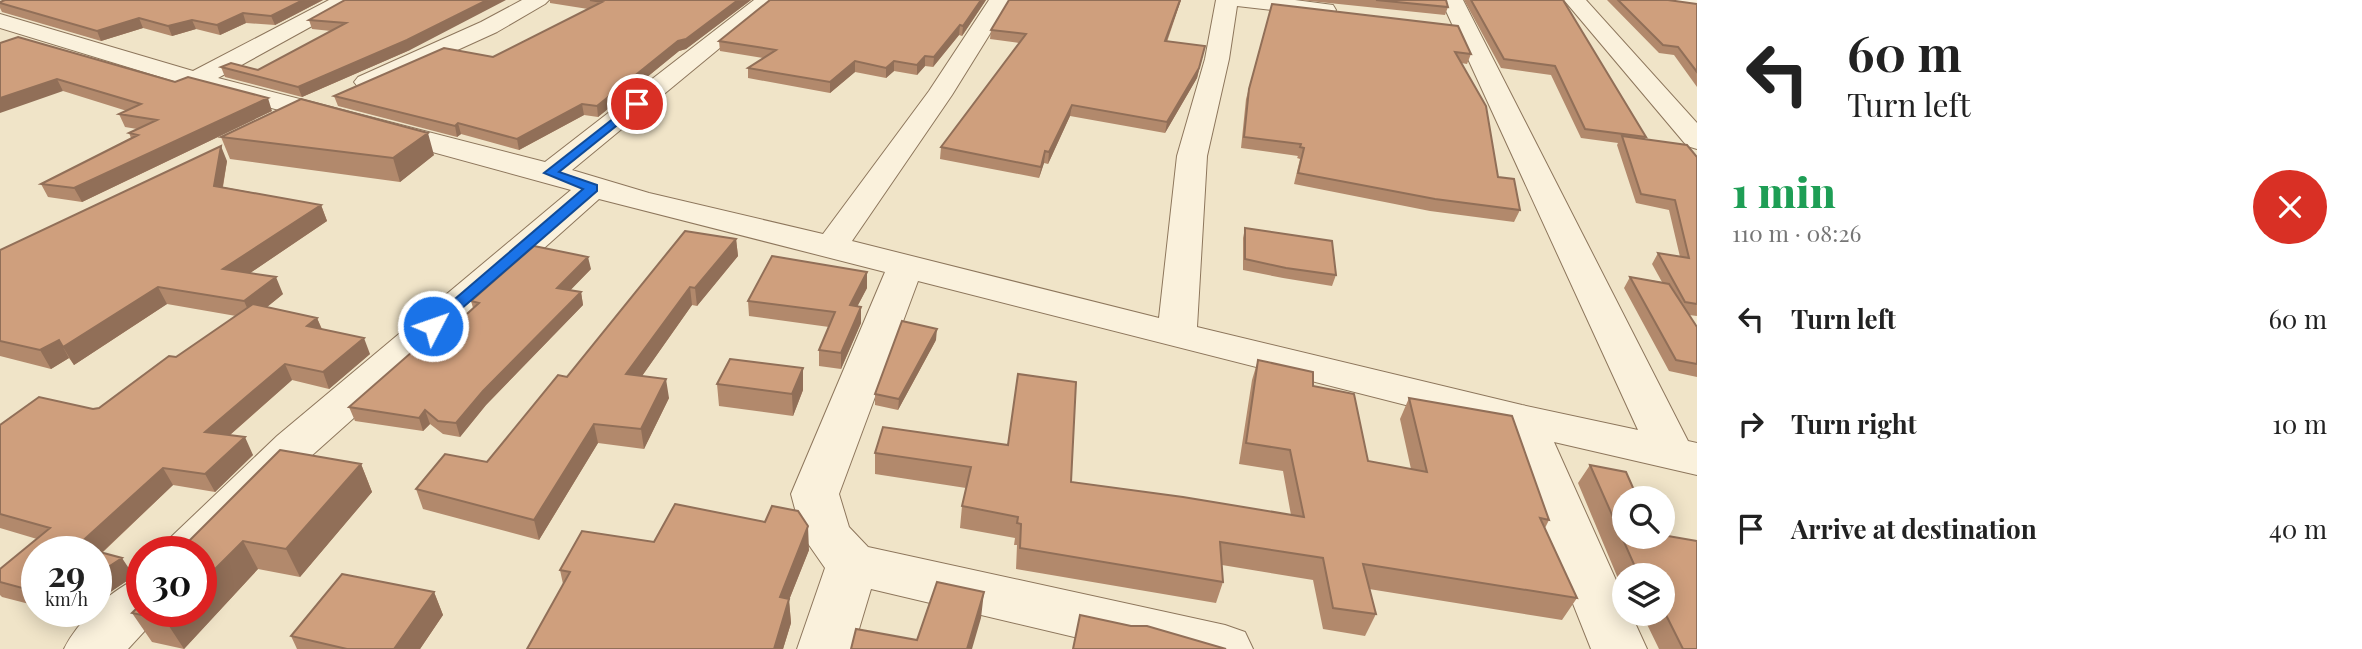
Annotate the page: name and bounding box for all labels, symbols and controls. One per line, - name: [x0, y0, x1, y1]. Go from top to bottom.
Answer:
- text: 60 m: [1847, 19, 1962, 84]
- icon: left: [1732, 28, 1823, 119]
- pin: [607, 74, 667, 134]
- text: Turn left: [1847, 82, 1971, 125]
- icon: arrive: [618, 85, 656, 123]
- text: 1 min: [1732, 163, 1836, 219]
- button: close: [2253, 170, 2327, 244]
- text: 110 m · 08:26: [1732, 217, 1861, 248]
- position arrow: [396, 289, 470, 363]
- icon: left: [1732, 300, 1770, 338]
- text: Turn left: [1791, 301, 1896, 336]
- text: 60 m: [2268, 301, 2327, 336]
- icon: right: [1732, 405, 1770, 443]
- text: Turn right: [1791, 406, 1917, 441]
- text: 10 m: [2272, 406, 2327, 441]
- map controls: [1612, 486, 1675, 626]
- button: search: [1612, 486, 1675, 549]
- icon: arrive: [1732, 510, 1770, 548]
- text: Arrive at destination: [1791, 511, 2037, 546]
- text: 40 m: [2269, 511, 2327, 546]
- speed limit sign: 30: [126, 536, 217, 627]
- text: 29: [48, 549, 85, 596]
- button: layers: [1612, 563, 1675, 626]
- text: km/h: [45, 587, 88, 611]

